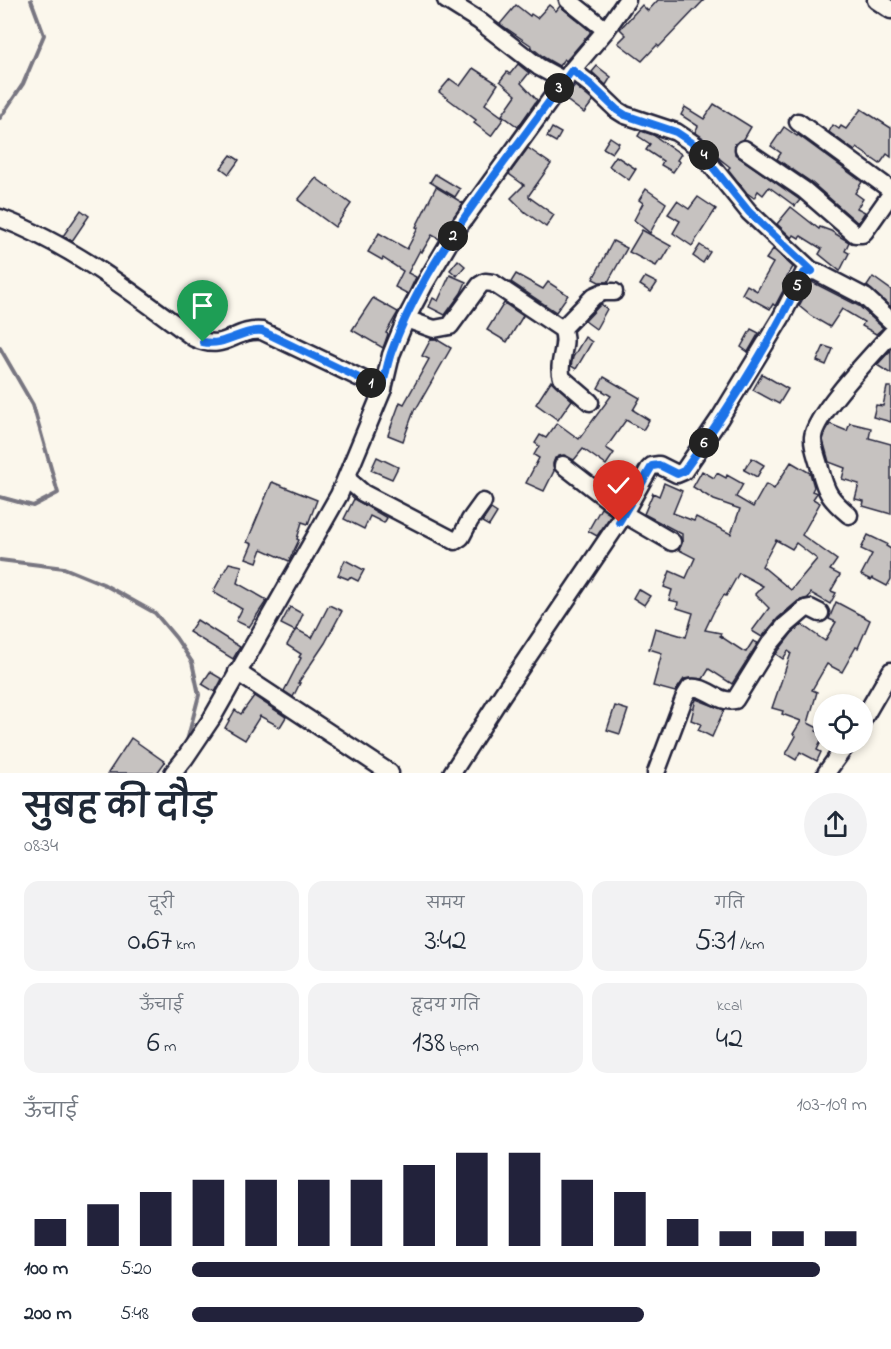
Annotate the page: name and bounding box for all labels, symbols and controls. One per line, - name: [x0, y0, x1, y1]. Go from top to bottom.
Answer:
- pin: 3: [544, 73, 574, 103]
- text: 3: [556, 76, 562, 100]
- pin: 4: [689, 140, 719, 170]
- text: 4: [701, 143, 707, 167]
- pin: 2: [438, 221, 468, 251]
- text: 2: [449, 224, 457, 248]
- pin: 5: [782, 271, 812, 301]
- text: 5: [792, 274, 802, 298]
- pin: [177, 280, 228, 342]
- icon: arrive: [186, 289, 219, 322]
- pin: 1: [356, 368, 386, 398]
- text: 1: [368, 371, 374, 395]
- pin: 6: [689, 428, 719, 458]
- text: 6: [700, 431, 708, 455]
- pin: [593, 460, 644, 522]
- icon: check: [602, 469, 635, 502]
- map controls: [813, 694, 873, 754]
- button: locate: [813, 694, 873, 754]
- text: सुबह की दौड़: [24, 785, 216, 833]
- button: share: [804, 793, 867, 856]
- text: 08:34: [24, 832, 58, 861]
- text: दूरी: [149, 892, 174, 916]
- text: समय: [426, 892, 465, 916]
- text: गति: [715, 892, 744, 916]
- text: 0.67: [127, 920, 172, 964]
- text: 3:42: [424, 920, 467, 964]
- text: 5:31: [694, 920, 736, 964]
- text: km: [172, 933, 196, 957]
- text: /km: [736, 933, 765, 957]
- text: ऊँचाई: [140, 994, 183, 1018]
- text: हृदय गति: [412, 994, 479, 1018]
- text: kcal: [717, 994, 742, 1018]
- text: 42: [716, 1018, 743, 1062]
- text: 6: [147, 1022, 160, 1066]
- text: 138: [412, 1022, 445, 1066]
- text: m: [160, 1035, 176, 1059]
- text: bpm: [445, 1035, 479, 1059]
- text: 103–109 m: [796, 1091, 867, 1120]
- text: ऊँचाई: [24, 1098, 78, 1127]
- text: 100 m: [24, 1255, 68, 1284]
- text: 5:20: [120, 1255, 152, 1284]
- text: 200 m: [24, 1300, 72, 1329]
- text: 5:48: [120, 1300, 149, 1329]

